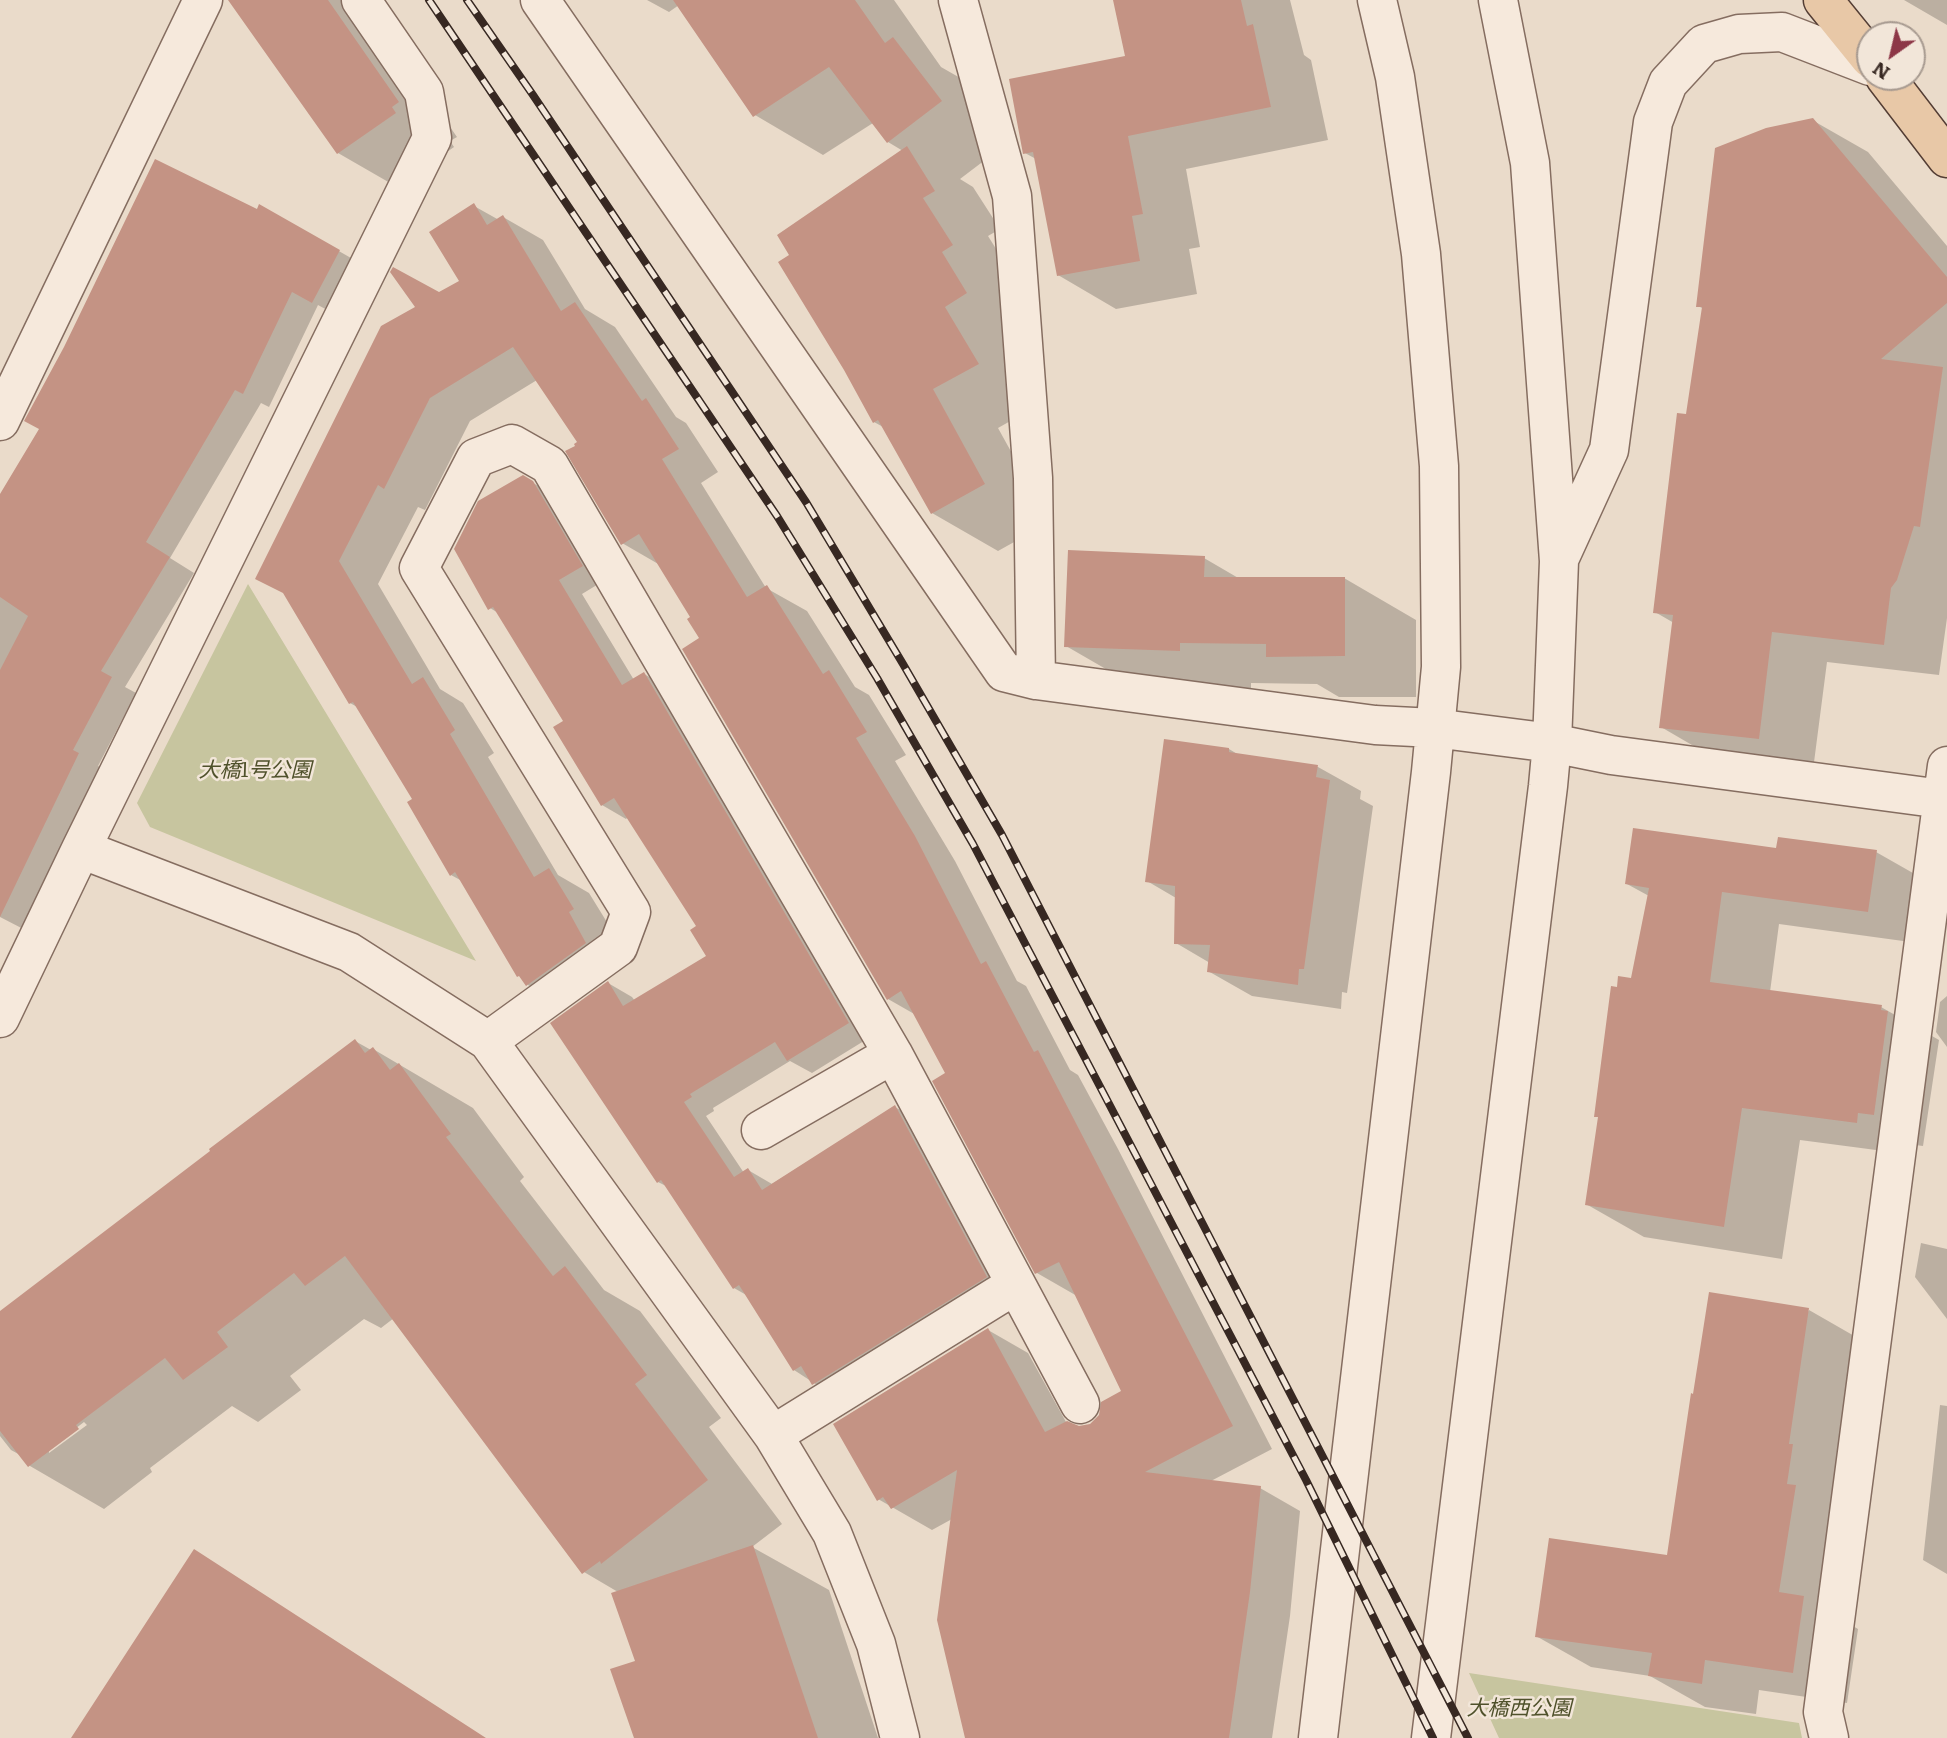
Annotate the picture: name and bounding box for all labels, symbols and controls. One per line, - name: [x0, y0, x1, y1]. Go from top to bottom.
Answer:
- north arrow: [1856, 21, 1926, 91]
- text: N: [1866, 56, 1895, 88]
- park label: 大橋1号公園: [198, 758, 312, 784]
- park label: 大橋西公園: [1467, 1696, 1571, 1722]

